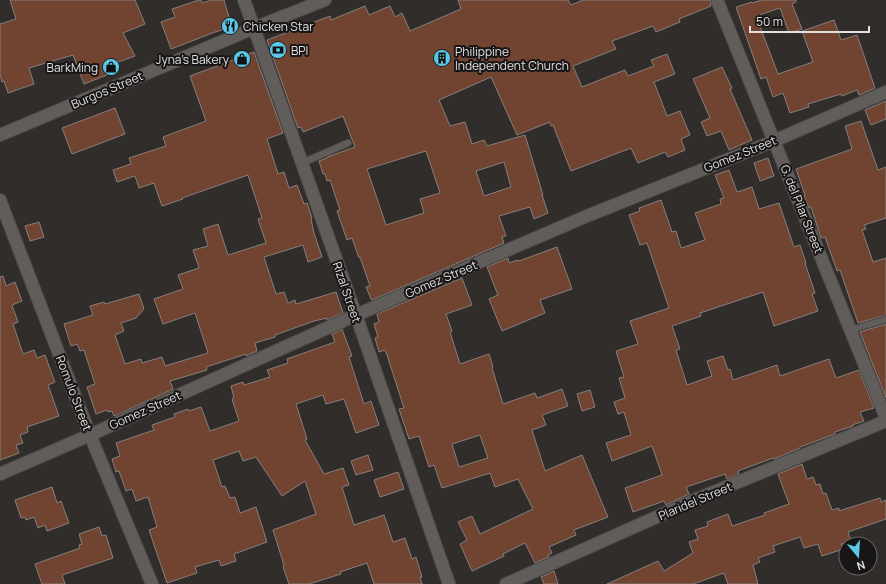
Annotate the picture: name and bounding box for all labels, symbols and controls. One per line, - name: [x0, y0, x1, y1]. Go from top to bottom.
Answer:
- scale bar: [750, 8, 869, 34]
- text: 50 m: [756, 13, 783, 30]
- restaurant icon: Chicken Star: [220, 16, 240, 36]
- place label: Chicken Star: [243, 18, 314, 35]
- bank icon: BPI: [268, 40, 288, 60]
- place label: BPI: [291, 42, 308, 59]
- place label: Philippine Independent Church: [455, 43, 569, 74]
- building icon: Philippine Independent Church: [432, 48, 452, 68]
- shop icon: Jyna's Bakery: [232, 49, 252, 69]
- place label: Jyna's Bakery: [156, 51, 230, 68]
- shop icon: BarkMing: [101, 57, 121, 77]
- place label: BarkMing: [47, 59, 98, 76]
- street label: Burgos Street: [68, 67, 146, 113]
- street label: Gomez Street: [701, 132, 779, 176]
- street label: G. del Pilar Street: [776, 162, 828, 256]
- street label: Gomez Street: [402, 256, 480, 302]
- street label: Rizal Street: [329, 259, 365, 325]
- street label: Romulo Street: [52, 353, 96, 433]
- street label: Gomez Street: [106, 387, 184, 433]
- street label: Plaridel Street: [656, 478, 735, 524]
- north arrow: [838, 536, 878, 576]
- text: N: [855, 558, 867, 574]

